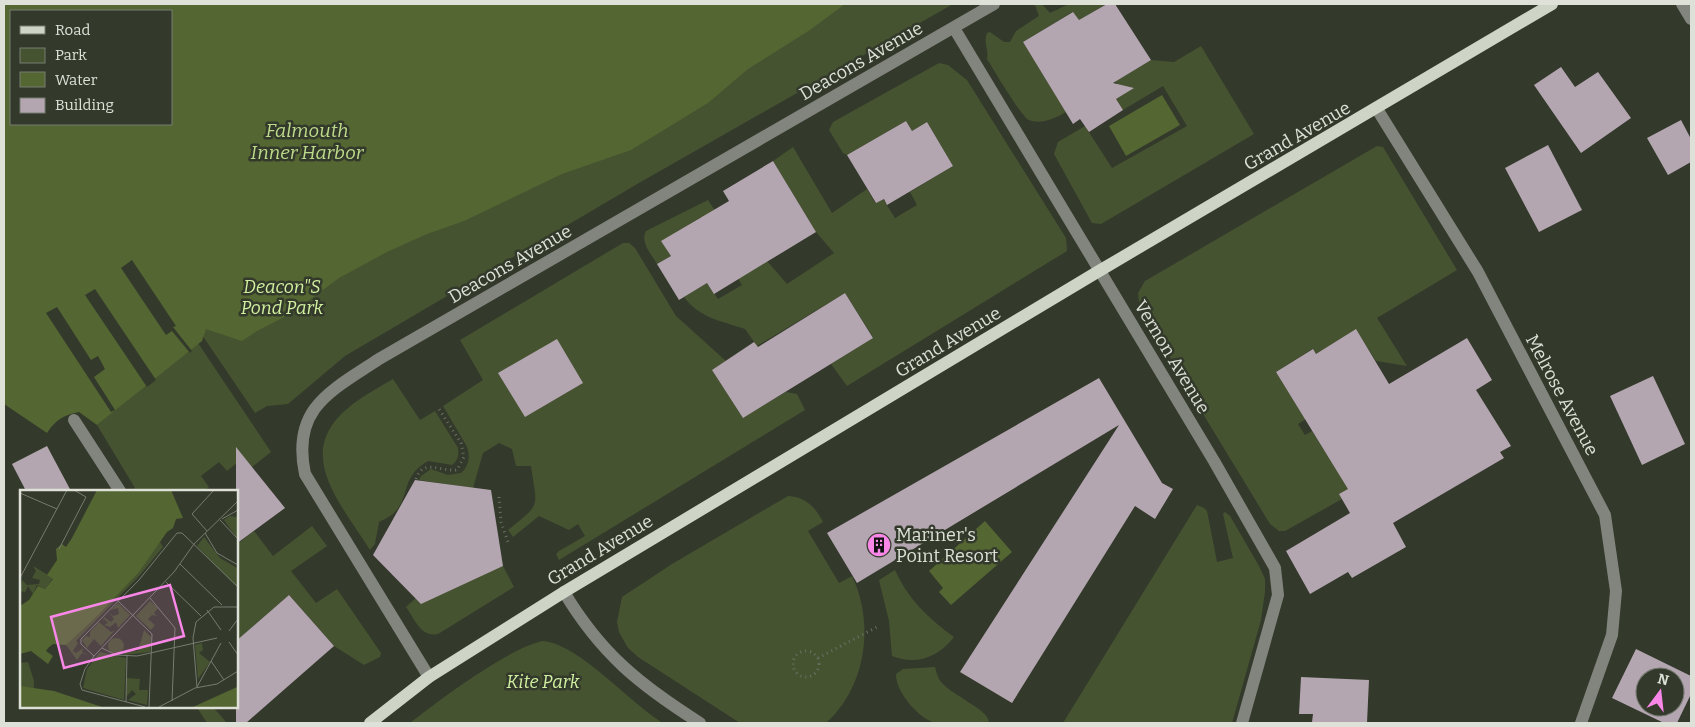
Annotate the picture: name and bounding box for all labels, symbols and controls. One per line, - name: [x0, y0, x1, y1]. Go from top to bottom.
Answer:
- legend: [10, 10, 172, 125]
- street label: Deacons Avenue: [795, 17, 927, 105]
- text: Road: [55, 21, 90, 39]
- text: Park: [55, 46, 87, 64]
- text: Water: [55, 71, 98, 89]
- text: Building: [55, 96, 114, 114]
- street label: Grand Avenue: [1240, 97, 1354, 175]
- water label: Falmouth Inner Harbor: [251, 119, 365, 164]
- street label: Deacons Avenue: [444, 220, 576, 308]
- park label: Deacon"S Pond Park: [241, 276, 324, 319]
- street label: Vernon Avenue: [1129, 296, 1215, 418]
- street label: Grand Avenue: [891, 302, 1005, 382]
- street label: Melrose Avenue: [1521, 331, 1603, 459]
- inset map: [20, 490, 238, 707]
- street label: Grand Avenue: [543, 510, 657, 590]
- place label: Mariner's Point Resort: [896, 524, 999, 567]
- building icon: Mariner's Point Resort: [866, 532, 892, 558]
- north arrow: [1635, 667, 1685, 717]
- text: N: [1656, 670, 1671, 690]
- park label: Kite Park: [506, 671, 580, 693]

